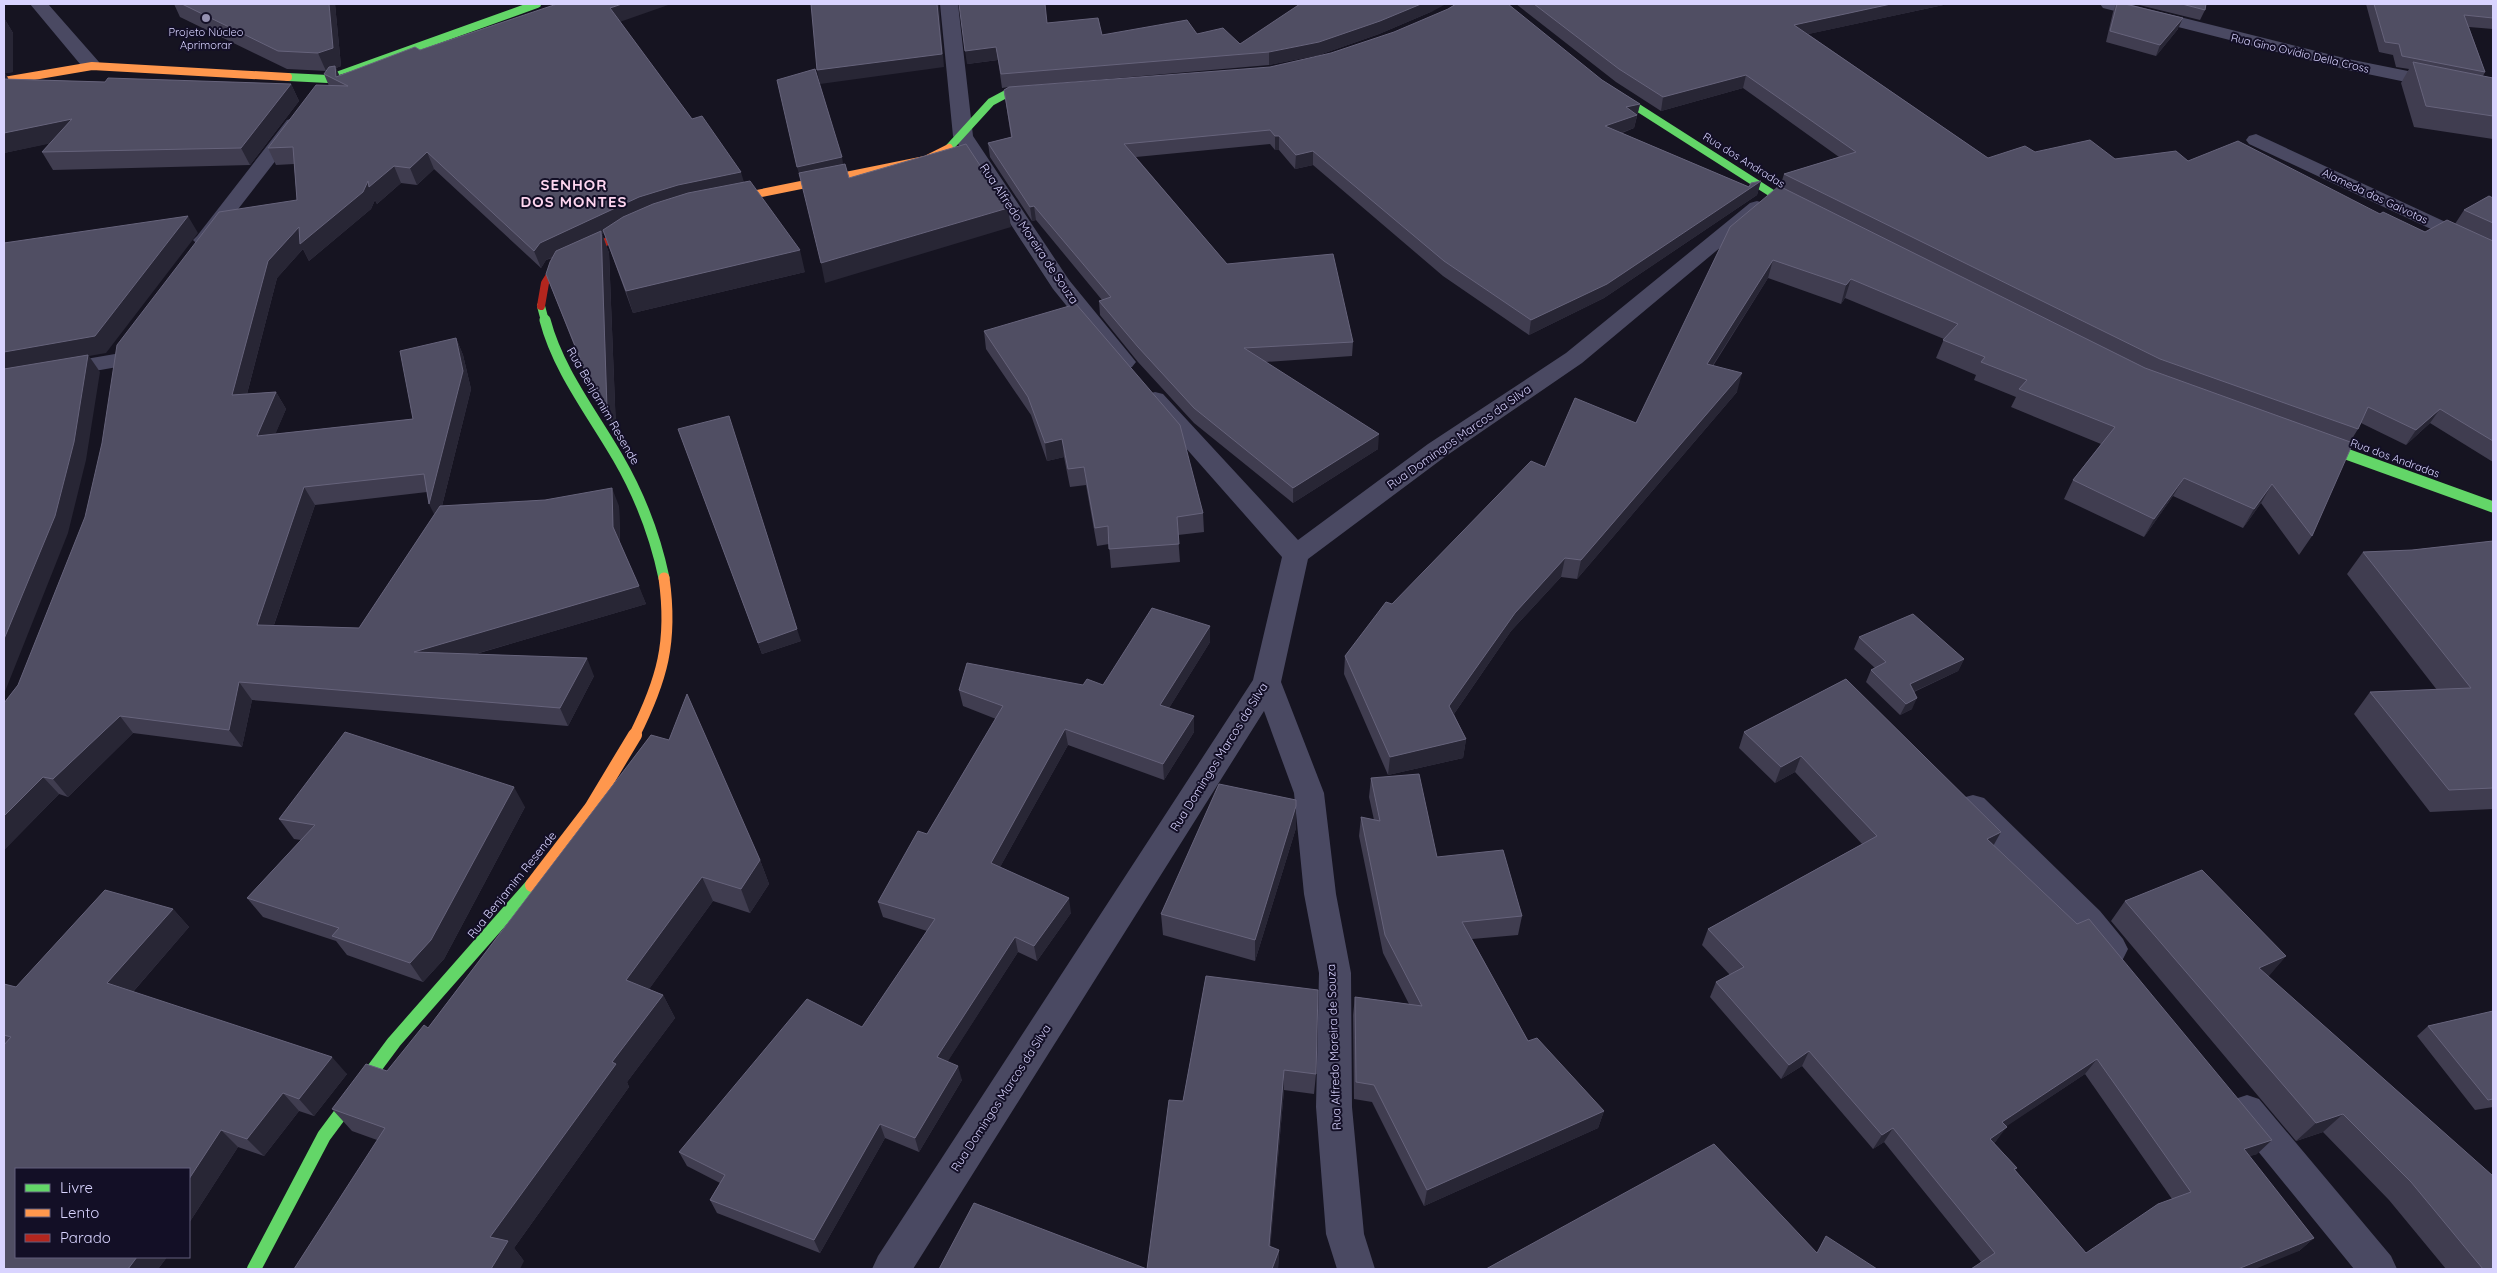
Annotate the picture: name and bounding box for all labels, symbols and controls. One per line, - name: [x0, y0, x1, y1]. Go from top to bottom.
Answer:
- marker: Projeto Núcleo Aprimorar: [200, 12, 212, 24]
- place label: Projeto Núcleo Aprimorar: [169, 25, 244, 52]
- street label: Rua Gino Ovídio Della Cross: [2229, 30, 2371, 76]
- street label: Rua dos Andradas: [1700, 129, 1788, 191]
- street label: Rua Alfredo Moreira de Souza: [977, 161, 1082, 307]
- street label: Alameda das Gaivotas: [2320, 165, 2430, 227]
- district label: SENHOR DOS MONTES: [521, 175, 627, 211]
- street label: Rua Benjamim Resende: [564, 344, 643, 467]
- street label: Rua Domingos Marcos da Silva: [1384, 381, 1534, 492]
- street label: Rua dos Andradas: [2348, 435, 2442, 481]
- street label: Rua Domingos Marcos da Silva: [1167, 680, 1271, 834]
- street label: Rua Benjamim Resende: [464, 828, 559, 941]
- street label: Rua Alfredo Moreira de Souza: [1323, 964, 1344, 1130]
- street label: Rua Domingos Marcos da Silva: [947, 1021, 1054, 1174]
- legend: [15, 1168, 190, 1258]
- text: Livre: [60, 1178, 93, 1197]
- text: Lento: [60, 1203, 99, 1222]
- text: Parado: [60, 1228, 111, 1247]

